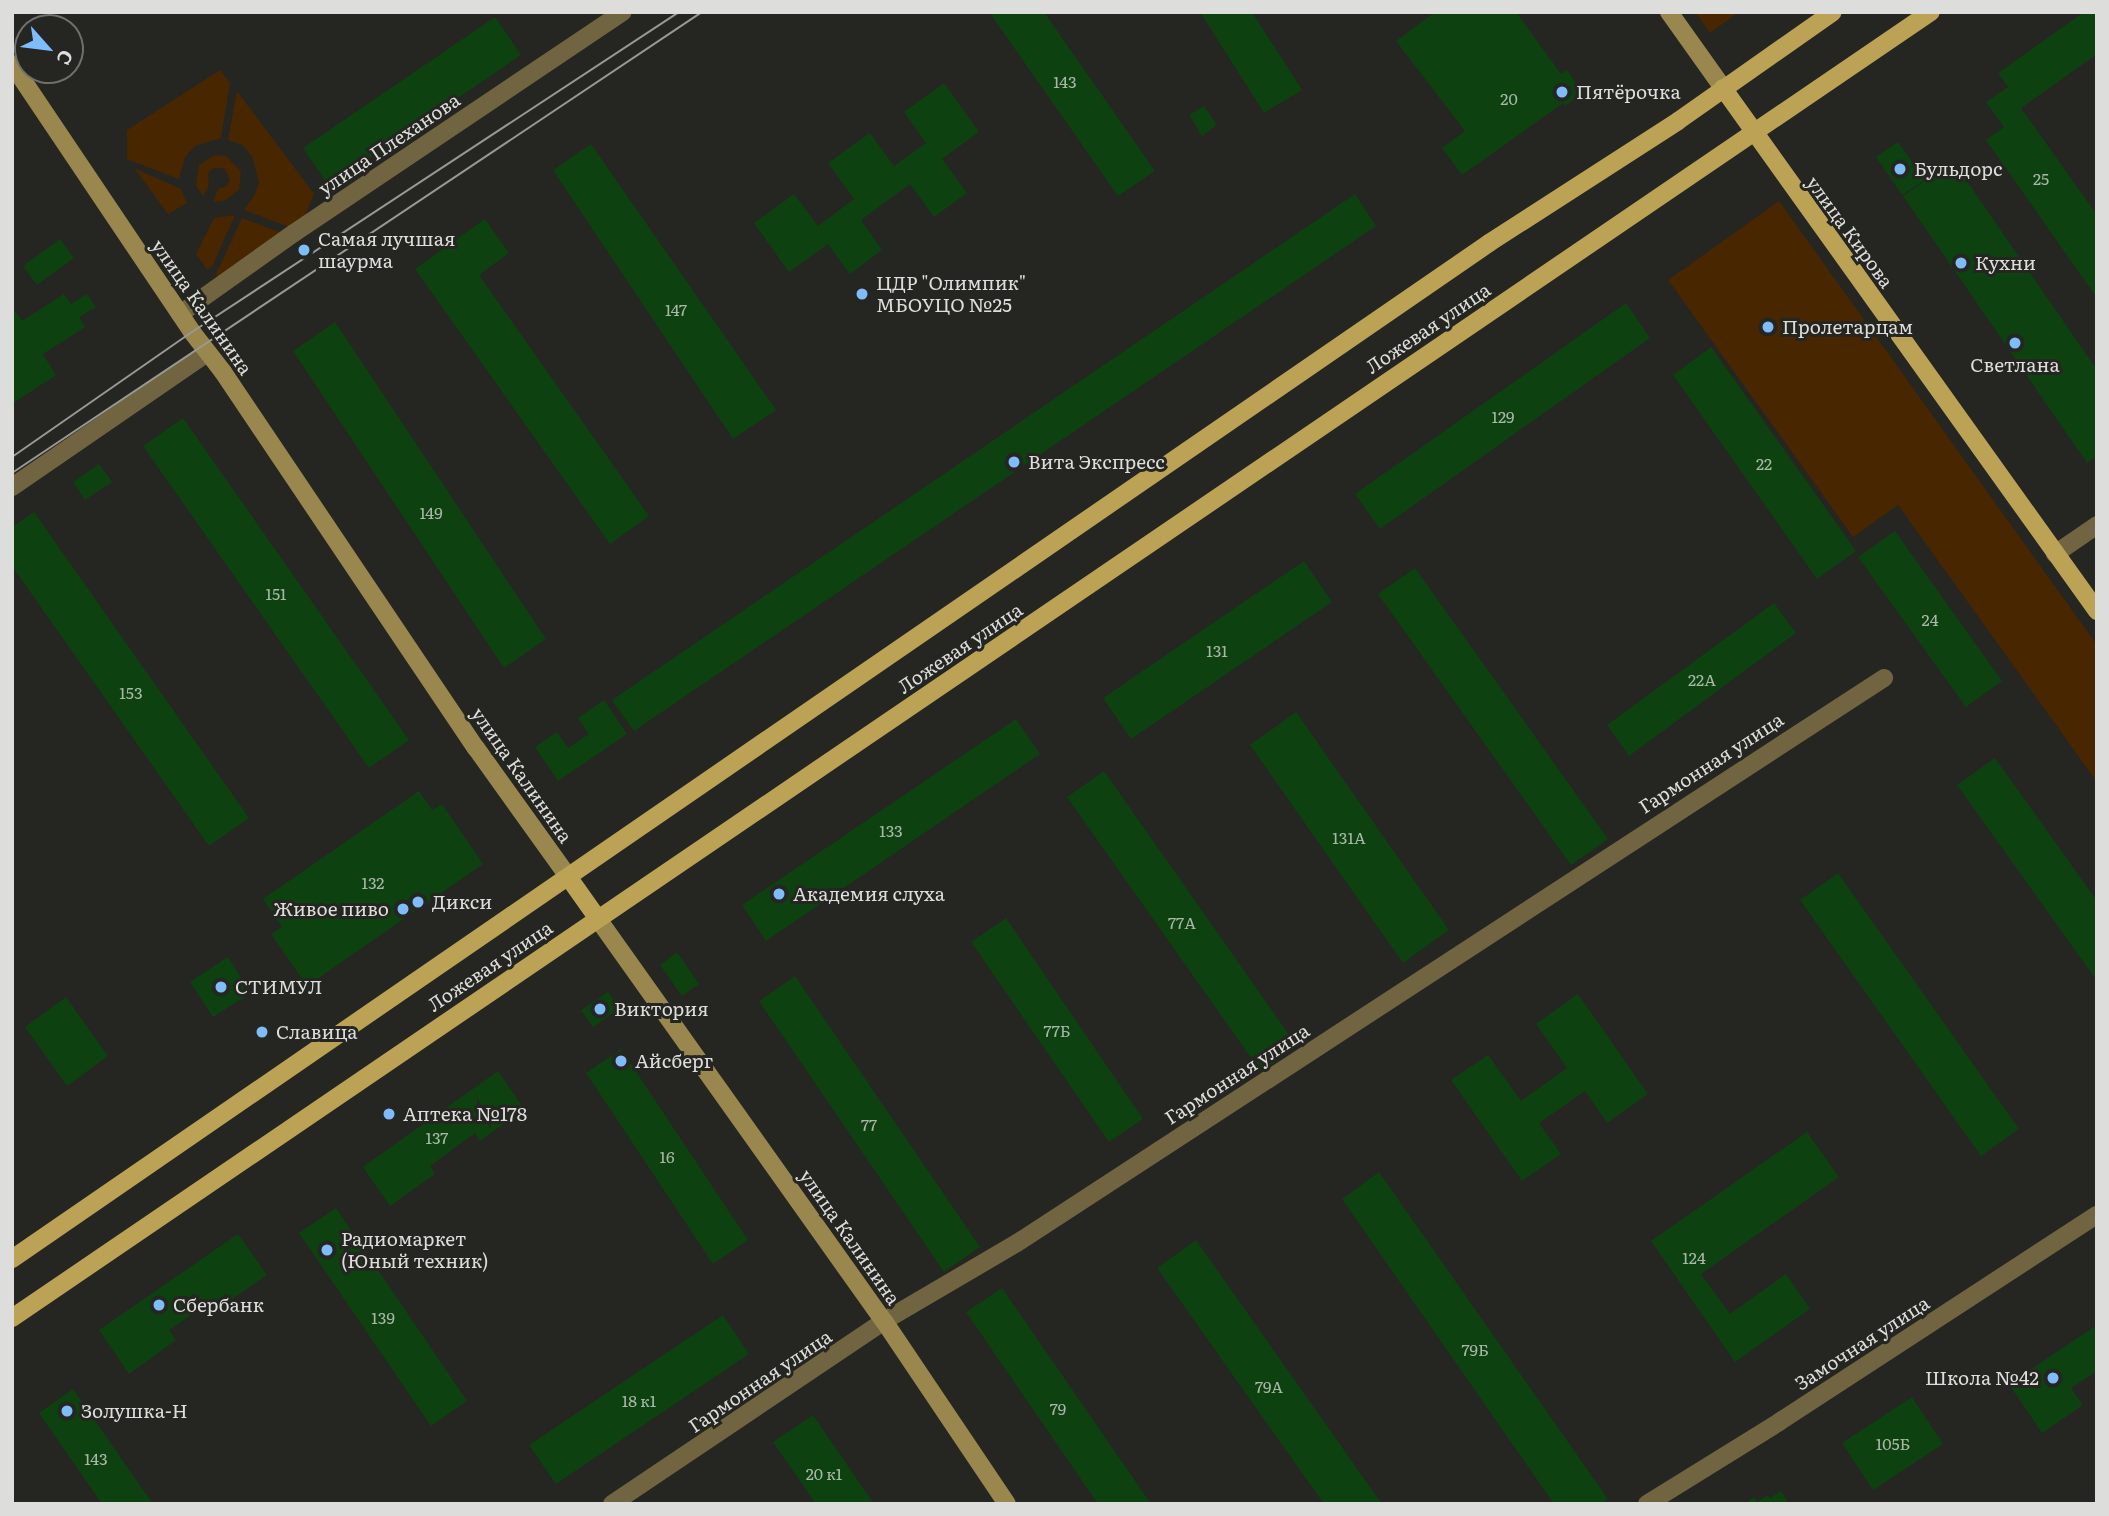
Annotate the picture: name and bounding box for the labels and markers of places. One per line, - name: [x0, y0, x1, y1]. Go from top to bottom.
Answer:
- place label: Пятёрочка: [1576, 81, 1681, 103]
- marker: Пятёрочка: [1554, 84, 1570, 100]
- place label: Бульдорс: [1914, 158, 2002, 180]
- marker: Бульдорс: [1892, 161, 1908, 177]
- place label: Самая лучшая шаурма: [318, 228, 455, 272]
- marker: Самая лучшая шаурма: [296, 242, 312, 258]
- place label: Кухни: [1975, 252, 2036, 274]
- marker: Кухни: [1953, 255, 1969, 271]
- place label: ЦДР "Олимпик" МБОУЦО №25: [876, 272, 1026, 316]
- marker: ЦДР "Олимпик" МБОУЦО №25: [854, 286, 870, 302]
- place label: Пролетарцам: [1782, 316, 1913, 338]
- marker: Пролетарцам: [1760, 319, 1776, 335]
- marker: Светлана: [2007, 335, 2023, 351]
- place label: Светлана: [1970, 354, 2060, 376]
- place label: Вита Экспресс: [1028, 451, 1165, 473]
- marker: Вита Экспресс: [1006, 454, 1022, 470]
- place label: Академия слуха: [793, 883, 945, 905]
- marker: Академия слуха: [771, 886, 787, 902]
- place label: Дикси: [432, 891, 492, 913]
- marker: Дикси: [410, 894, 426, 910]
- place label: Живое пиво: [273, 898, 389, 920]
- marker: Живое пиво: [395, 901, 411, 917]
- place label: СТИМУЛ: [235, 976, 322, 998]
- marker: СТИМУЛ: [213, 979, 229, 995]
- place label: Виктория: [614, 998, 709, 1020]
- marker: Виктория: [592, 1001, 608, 1017]
- place label: Славица: [276, 1021, 358, 1043]
- marker: Славица: [254, 1024, 270, 1040]
- place label: Айсберг: [635, 1050, 713, 1072]
- marker: Айсберг: [613, 1053, 629, 1069]
- place label: Аптека №178: [403, 1103, 527, 1125]
- marker: Аптека №178: [381, 1106, 397, 1122]
- place label: Радиомаркет (Юный техник): [341, 1228, 489, 1272]
- marker: Радиомаркет (Юный техник): [319, 1242, 335, 1258]
- place label: Сбербанк: [173, 1294, 264, 1316]
- marker: Сбербанк: [151, 1297, 167, 1313]
- place label: Школа №42: [1925, 1367, 2039, 1389]
- marker: Школа №42: [2045, 1370, 2061, 1386]
- place label: Золушка-Н: [81, 1400, 188, 1422]
- marker: Золушка-Н: [59, 1403, 75, 1419]

